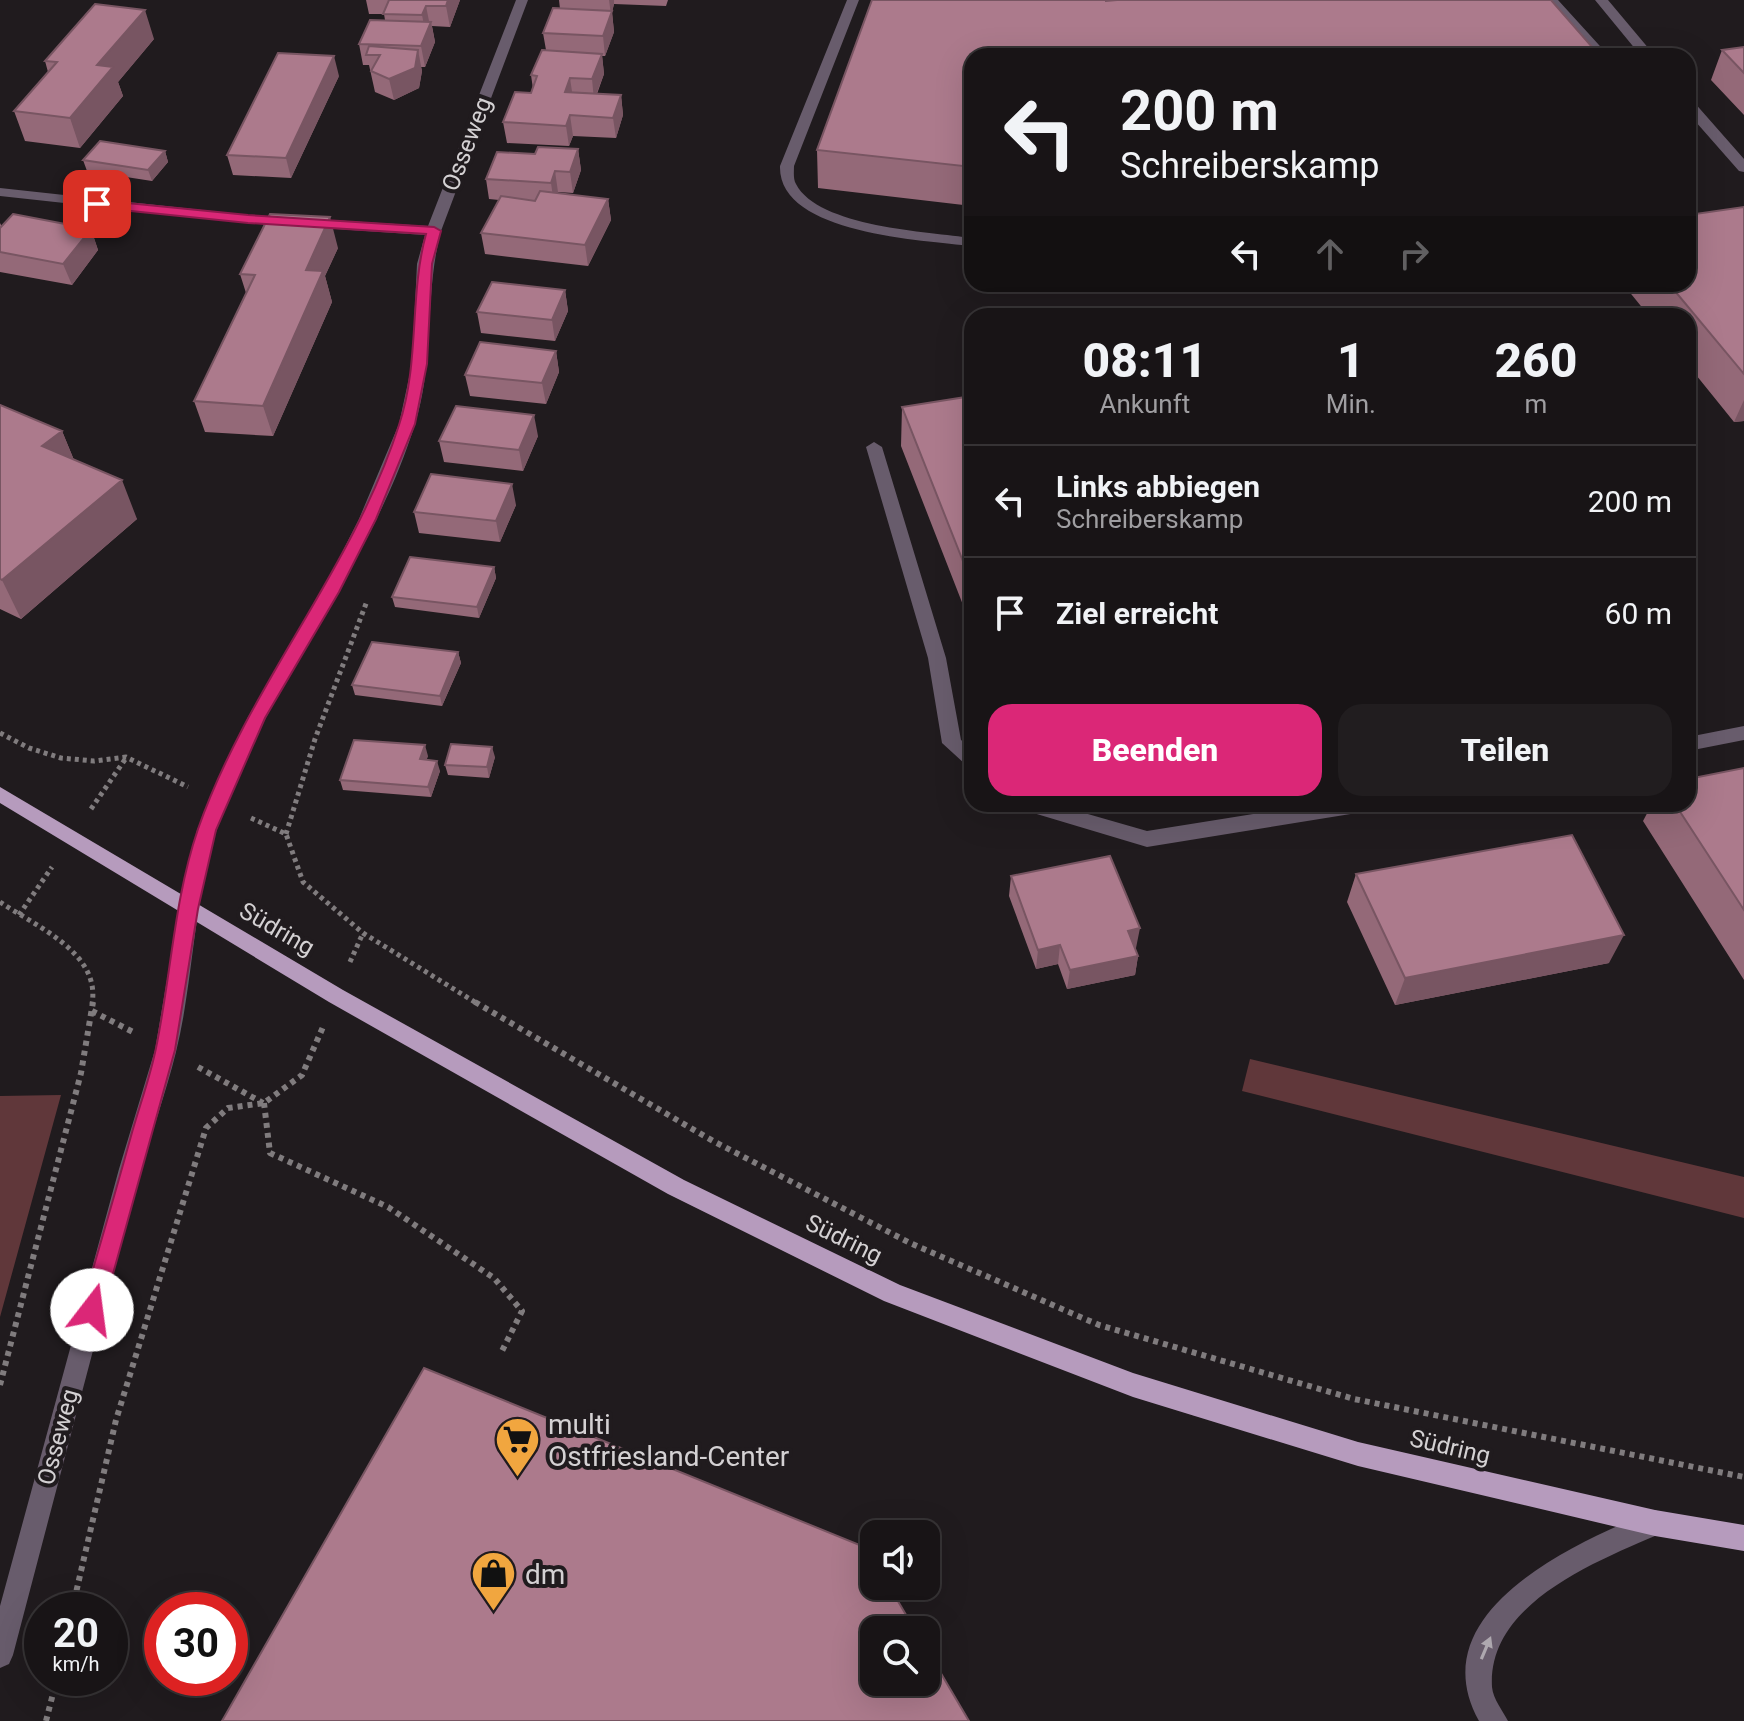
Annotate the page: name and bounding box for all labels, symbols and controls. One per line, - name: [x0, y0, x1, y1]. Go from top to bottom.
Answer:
- text: 200 m: [1120, 78, 1279, 144]
- icon: left: [988, 80, 1092, 184]
- street label: Osseweg: [436, 93, 498, 195]
- text: Schreiberskamp: [1120, 145, 1379, 187]
- pin: [63, 170, 131, 238]
- icon: arrive: [75, 182, 119, 226]
- icon: left: [1224, 232, 1268, 276]
- icon: ahead: [1308, 232, 1352, 276]
- icon: right: [1392, 232, 1436, 276]
- text: 08:11: [1083, 332, 1207, 389]
- text: 1: [1337, 332, 1365, 389]
- text: 260: [1494, 332, 1577, 389]
- text: Ankunft: [1099, 389, 1190, 419]
- text: Min.: [1326, 389, 1376, 419]
- text: m: [1525, 389, 1547, 419]
- text: Links abbiegen: [1056, 469, 1260, 504]
- icon: left: [988, 479, 1032, 523]
- text: 200 m: [1588, 484, 1672, 519]
- text: Schreiberskamp: [1056, 504, 1243, 534]
- icon: arrive: [988, 591, 1032, 635]
- text: Ziel erreicht: [1056, 596, 1218, 631]
- text: 60 m: [1605, 596, 1672, 631]
- button: Beenden: [988, 704, 1322, 796]
- button: Teilen: [1338, 704, 1672, 796]
- street label: Südring: [235, 896, 319, 962]
- street label: Südring: [801, 1209, 887, 1269]
- position arrow: [50, 1268, 134, 1352]
- street label: Osseweg: [32, 1386, 84, 1488]
- place label: multi Ostfriesland-Center: [548, 1408, 790, 1473]
- supermarket icon: multi Ostfriesland-Center: [493, 1416, 541, 1479]
- street label: Südring: [1407, 1424, 1493, 1470]
- map controls: [860, 1520, 940, 1696]
- button: sound: [860, 1520, 940, 1600]
- shop icon: dm: [470, 1550, 518, 1613]
- place label: dm: [525, 1558, 565, 1591]
- speed limit sign: 30: [144, 1592, 248, 1696]
- text: 20: [53, 1610, 99, 1657]
- button: search: [860, 1616, 940, 1696]
- one-way arrow: [1479, 1636, 1492, 1660]
- text: km/h: [53, 1652, 99, 1676]

